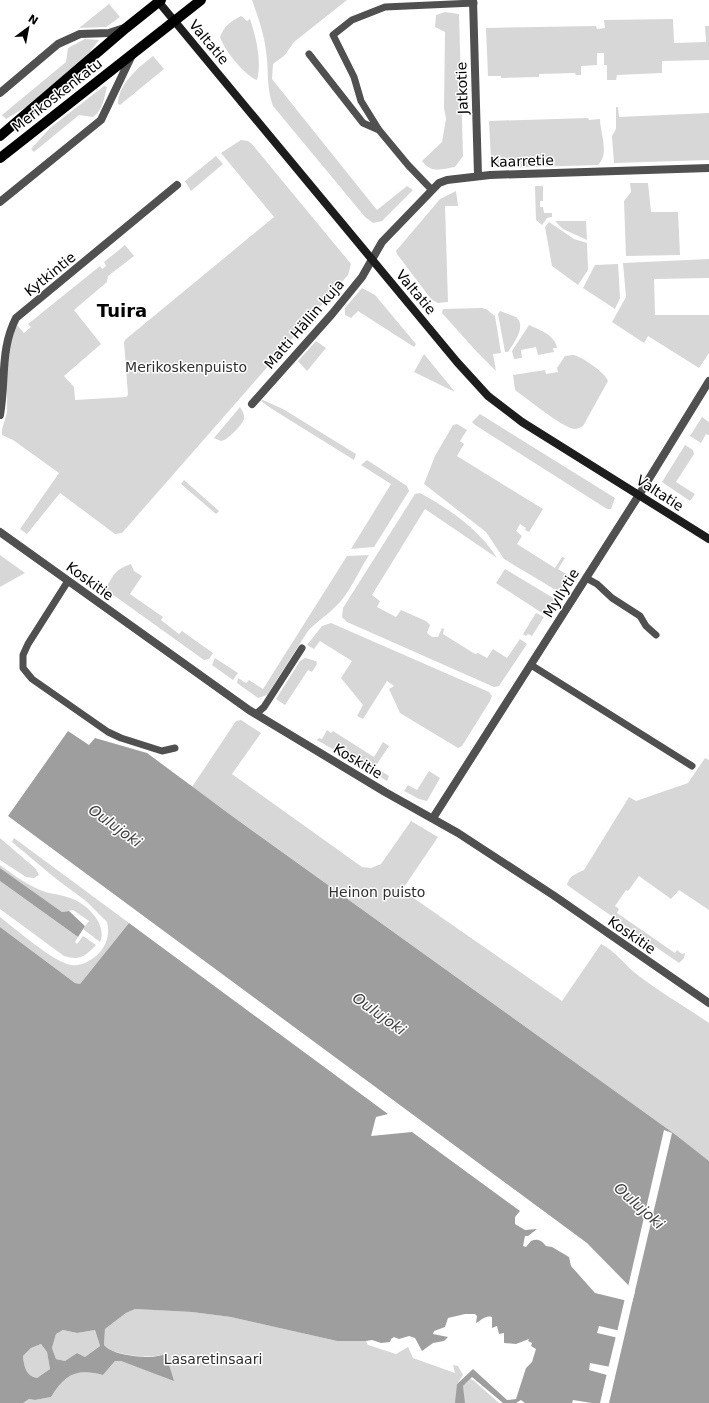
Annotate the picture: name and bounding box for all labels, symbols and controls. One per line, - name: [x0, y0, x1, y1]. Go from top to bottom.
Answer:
- north arrow: [8, 8, 48, 48]
- text: N: [26, 12, 40, 28]
- street label: Valtatie: [186, 17, 232, 67]
- street label: Merikoskenkatu: [9, 55, 105, 135]
- street label: Jatkotie: [453, 62, 471, 115]
- street label: Kaarretie: [490, 152, 554, 170]
- street label: Kytkintie: [21, 249, 79, 299]
- street label: Valtatie: [393, 267, 439, 317]
- street label: Matti Hällin kuja: [261, 276, 347, 372]
- district label: Tuira: [97, 300, 147, 321]
- park label: Merikoskenpuisto: [125, 359, 247, 375]
- street label: Valtatie: [633, 472, 687, 514]
- street label: Koskitie: [63, 559, 117, 603]
- street label: Myllytie: [540, 566, 582, 620]
- street label: Koskitie: [331, 740, 385, 782]
- water label: Oulujoki: [85, 801, 146, 852]
- park label: Heinon puisto: [329, 884, 425, 900]
- street label: Koskitie: [605, 913, 659, 957]
- water label: Oulujoki: [349, 989, 410, 1040]
- water label: Oulujoki: [610, 1179, 668, 1234]
- park label: Lasaretinsaari: [164, 1351, 262, 1367]

